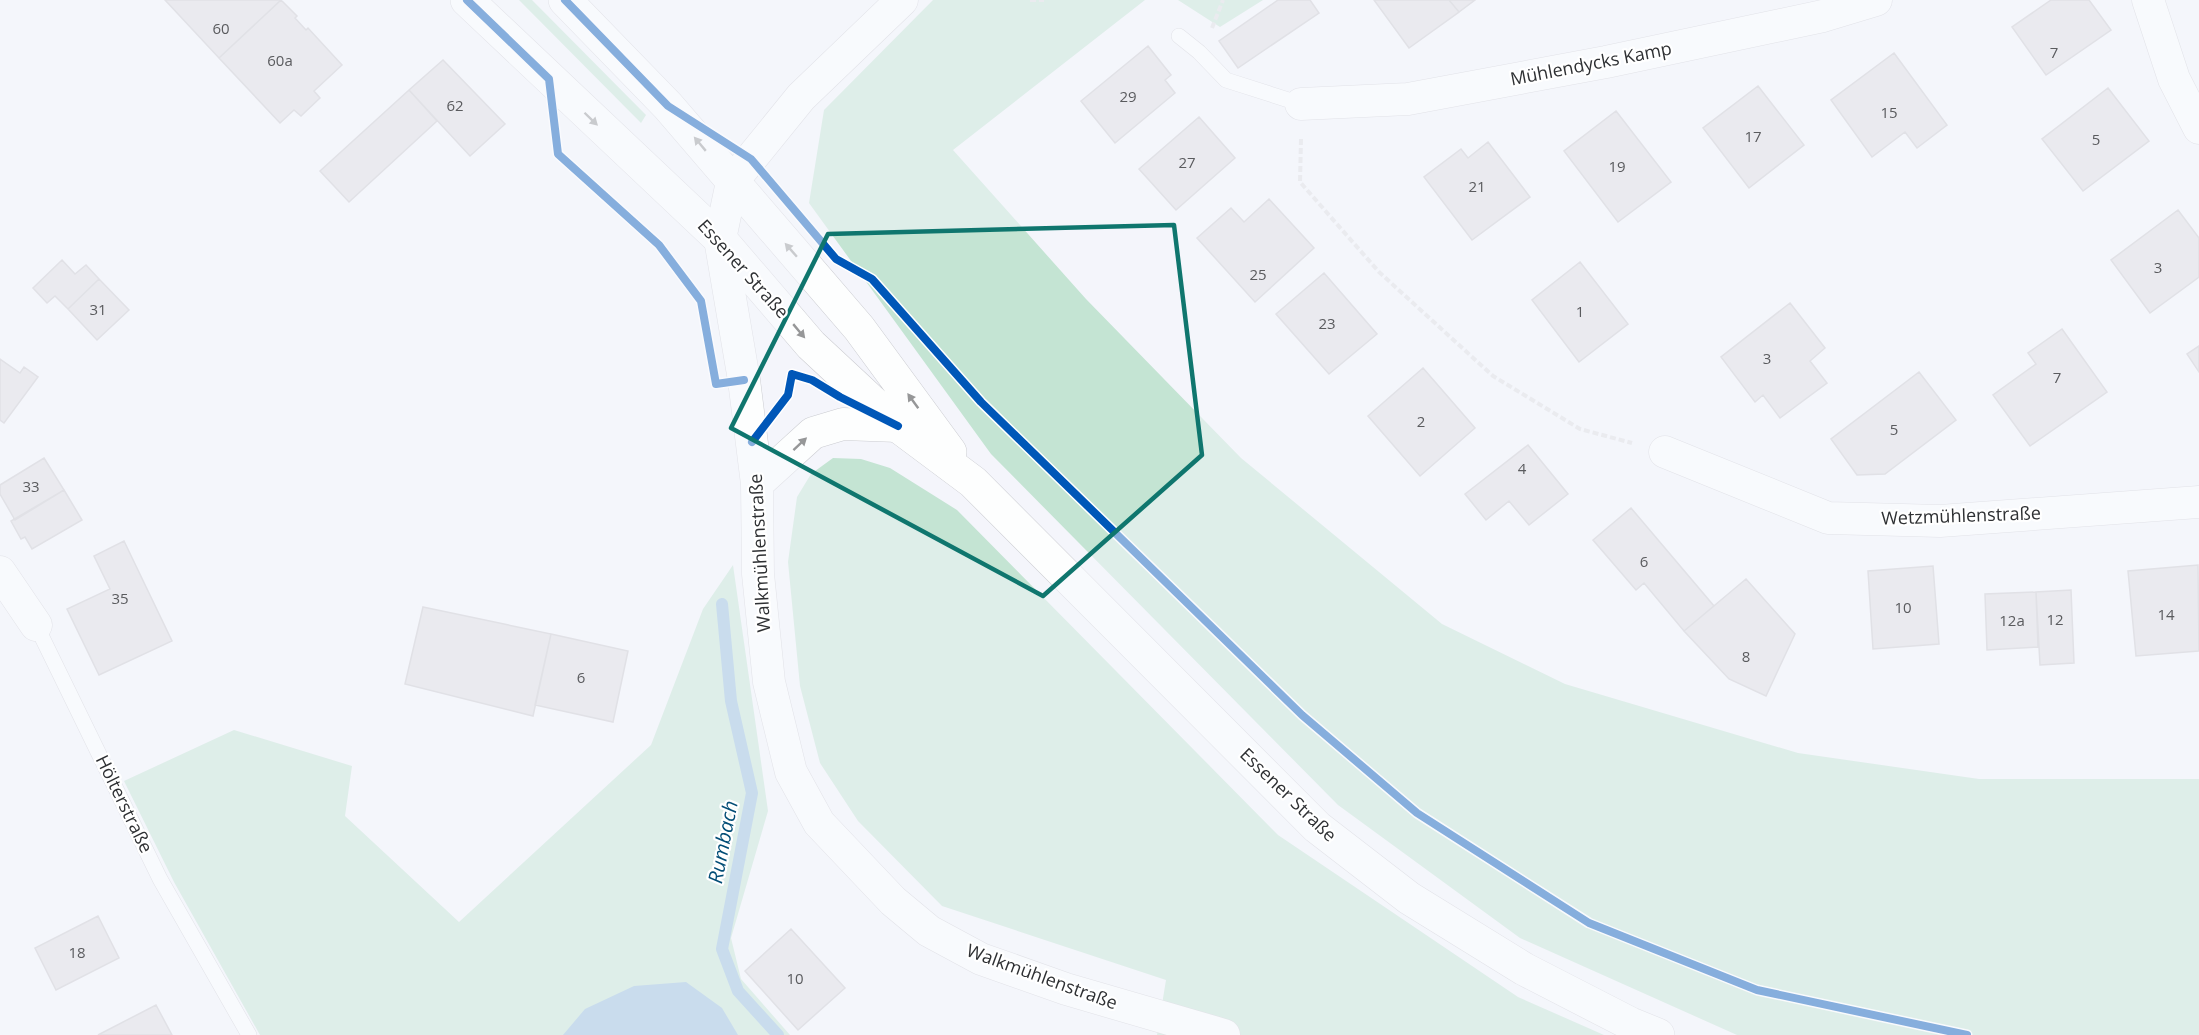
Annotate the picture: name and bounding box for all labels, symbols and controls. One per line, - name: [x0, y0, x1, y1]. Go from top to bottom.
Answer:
- house number: 60: [212, 18, 230, 38]
- street label: Mühlendycks Kamp: [1508, 36, 1674, 90]
- house number: 7: [2050, 42, 2058, 62]
- house number: 60a: [267, 50, 293, 70]
- house number: 29: [1119, 86, 1137, 106]
- house number: 62: [446, 95, 464, 115]
- house number: 15: [1880, 102, 1898, 122]
- one-way arrow: [584, 112, 599, 126]
- house number: 17: [1744, 126, 1762, 146]
- house number: 5: [2092, 129, 2100, 149]
- one-way arrow: [694, 137, 707, 152]
- house number: 27: [1178, 152, 1196, 172]
- house number: 19: [1608, 156, 1626, 176]
- house number: 21: [1468, 176, 1486, 196]
- street label: Essener Straße: [693, 214, 795, 323]
- one-way arrow: [785, 243, 798, 258]
- house number: 3: [2154, 257, 2162, 277]
- house number: 25: [1249, 264, 1267, 284]
- house number: 31: [89, 299, 107, 319]
- house number: 1: [1576, 301, 1584, 321]
- house number: 23: [1318, 313, 1336, 333]
- one-way arrow: [792, 323, 805, 338]
- house number: 3: [1763, 348, 1771, 368]
- house number: 7: [2053, 367, 2061, 387]
- one-way arrow: [907, 394, 919, 410]
- house number: 2: [1417, 411, 1425, 431]
- house number: 5: [1890, 419, 1898, 439]
- one-way arrow: [793, 438, 807, 452]
- house number: 4: [1518, 458, 1527, 478]
- street label: Walkmühlenstraße: [743, 473, 775, 633]
- house number: 33: [22, 476, 40, 496]
- street label: Wetzmühlenstraße: [1881, 500, 2041, 530]
- house number: 6: [1640, 551, 1648, 571]
- house number: 35: [111, 588, 129, 608]
- house number: 10: [1894, 597, 1912, 617]
- house number: 14: [2157, 604, 2175, 624]
- house number: 12: [2046, 609, 2064, 629]
- house number: 12a: [1999, 610, 2025, 630]
- house number: 8: [1742, 646, 1750, 666]
- house number: 6: [577, 667, 585, 687]
- street label: Essener Straße: [1235, 742, 1342, 846]
- street label: Hölterstraße: [91, 751, 159, 857]
- water label: Rumbach: [701, 798, 744, 886]
- street label: Walkmühlenstraße: [964, 938, 1121, 1014]
- house number: 18: [68, 942, 86, 962]
- house number: 10: [786, 968, 804, 988]

